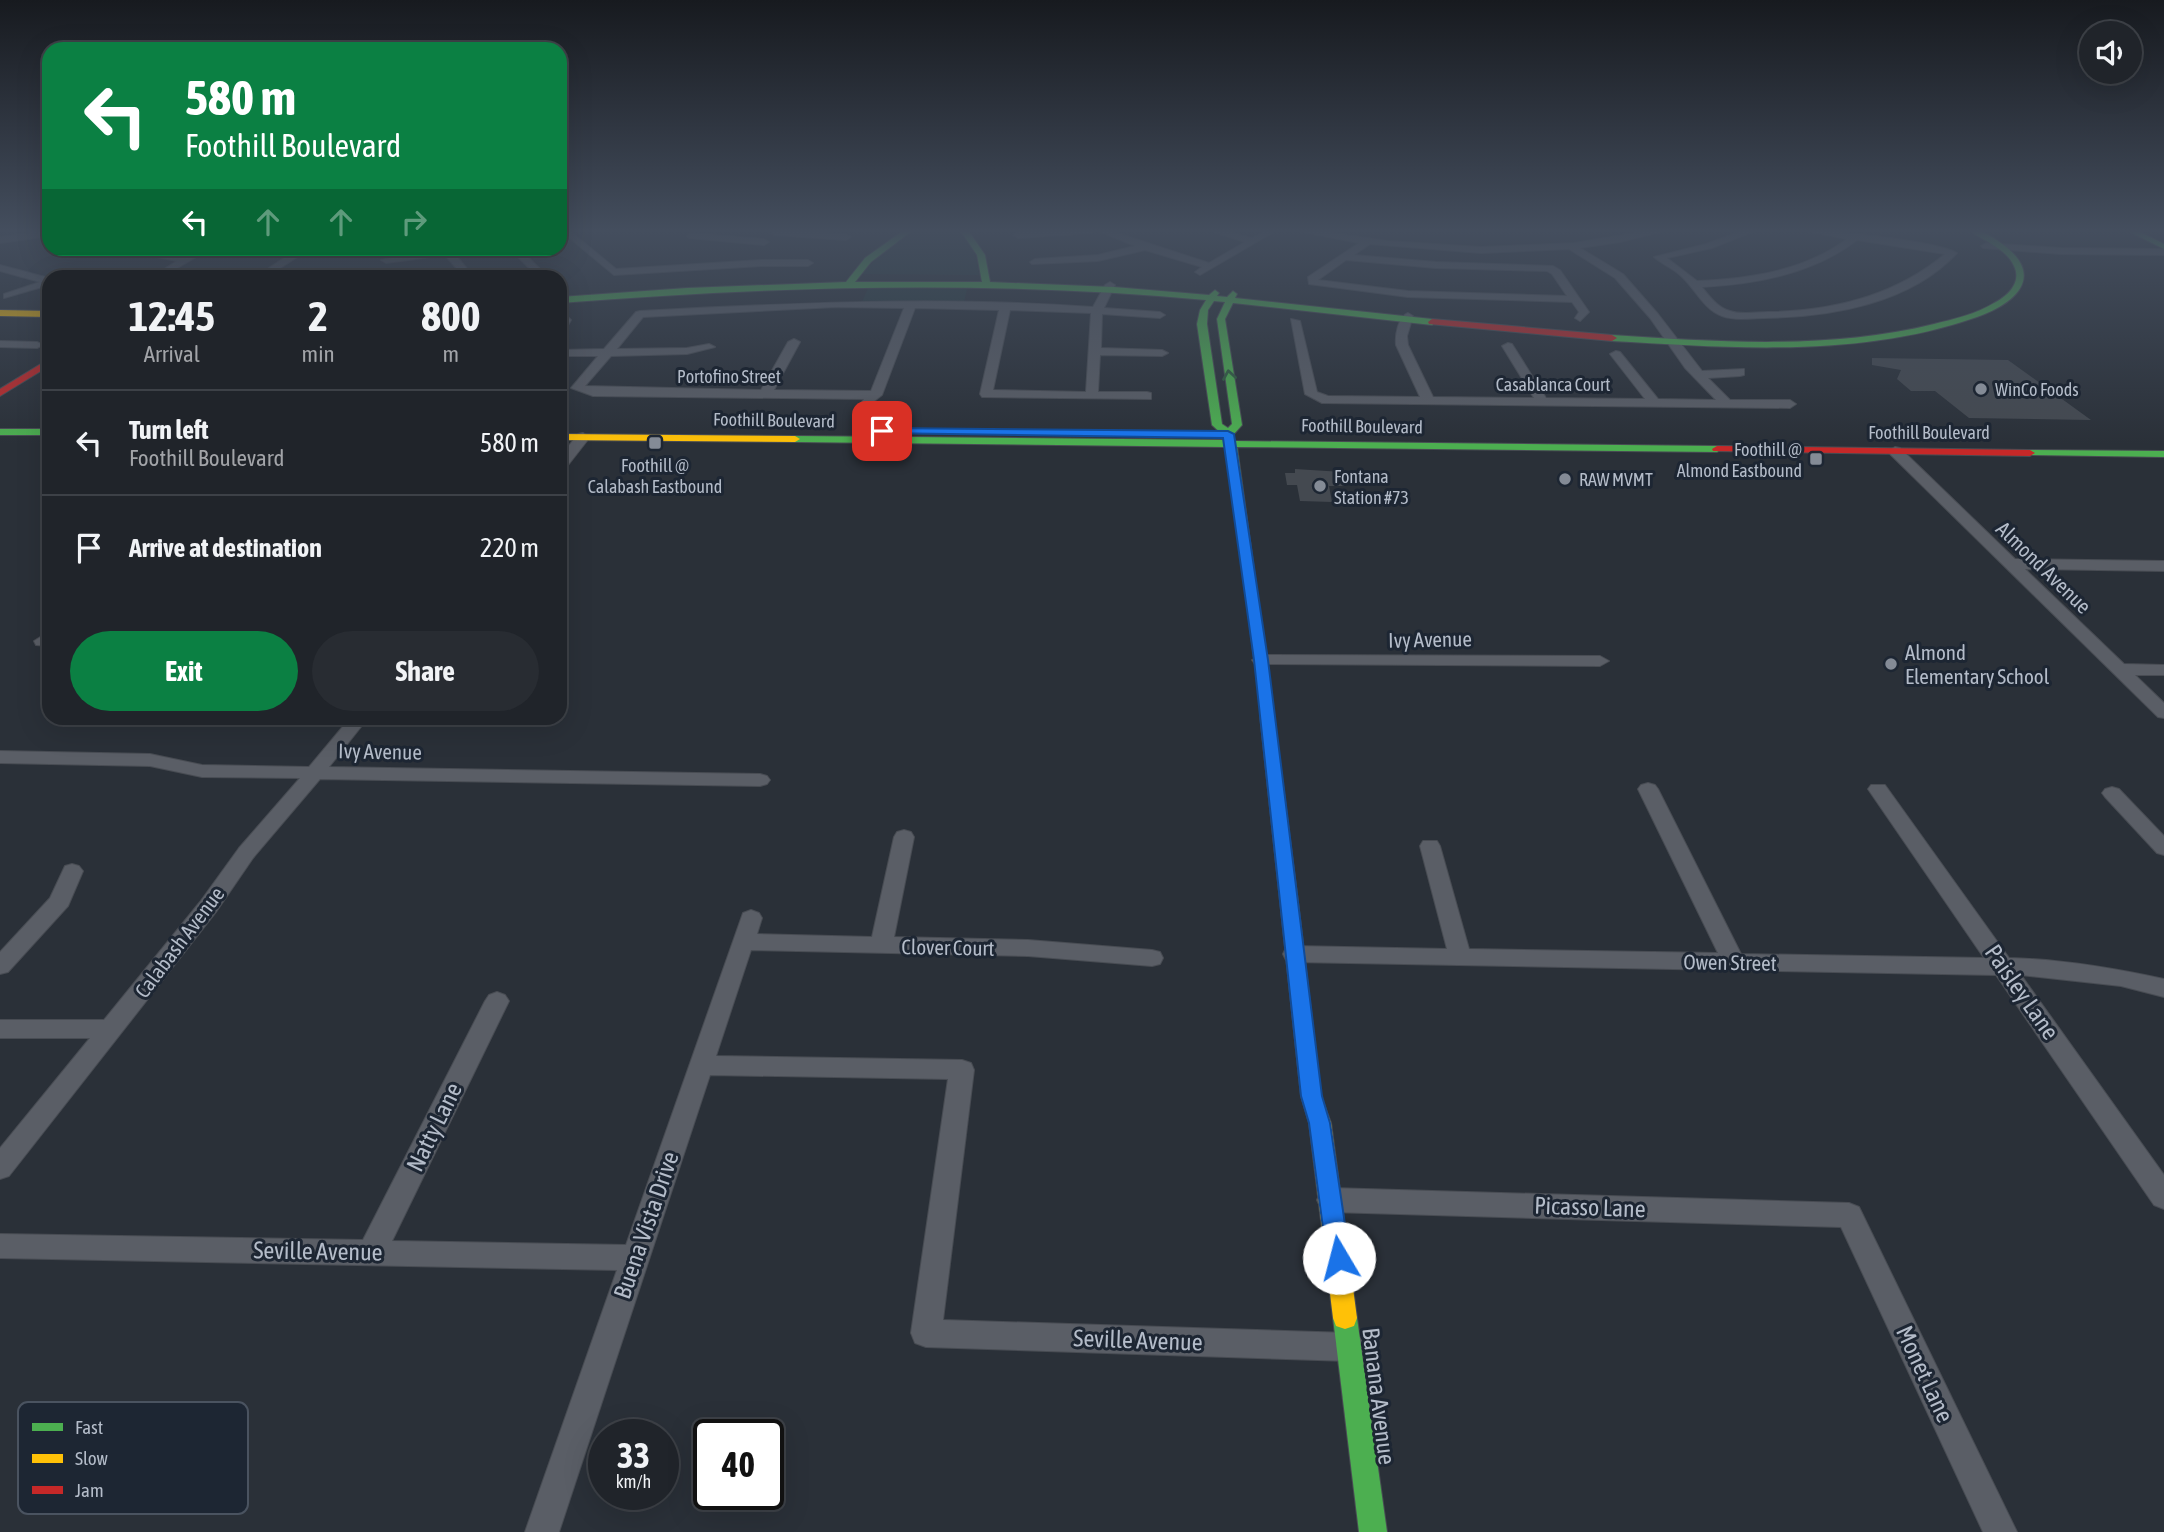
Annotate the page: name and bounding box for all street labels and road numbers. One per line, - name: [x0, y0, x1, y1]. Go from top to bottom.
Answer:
- street label: Portofino Street: [677, 366, 781, 387]
- street label: Casablanca Court: [1496, 374, 1610, 395]
- street label: Foothill Boulevard: [713, 408, 835, 432]
- street label: Foothill Boulevard: [1301, 414, 1423, 438]
- street label: Foothill Boulevard: [1868, 422, 1990, 443]
- street label: Almond Avenue: [1992, 516, 2096, 618]
- street label: Ivy Avenue: [1388, 626, 1472, 652]
- street label: Ivy Avenue: [338, 738, 422, 764]
- street label: Calabash Avenue: [129, 882, 229, 1002]
- street label: Clover Court: [901, 934, 995, 960]
- street label: Paisley Lane: [1980, 939, 2064, 1045]
- street label: Owen Street: [1683, 949, 1777, 975]
- street label: Natty Lane: [401, 1078, 467, 1176]
- street label: Buena Vista Drive: [608, 1148, 684, 1302]
- street label: Picasso Lane: [1534, 1192, 1646, 1222]
- street label: Seville Avenue: [253, 1236, 383, 1266]
- street label: Monet Lane: [1891, 1322, 1959, 1426]
- street label: Seville Avenue: [1073, 1324, 1203, 1356]
- street label: Banana Avenue: [1357, 1326, 1401, 1466]

